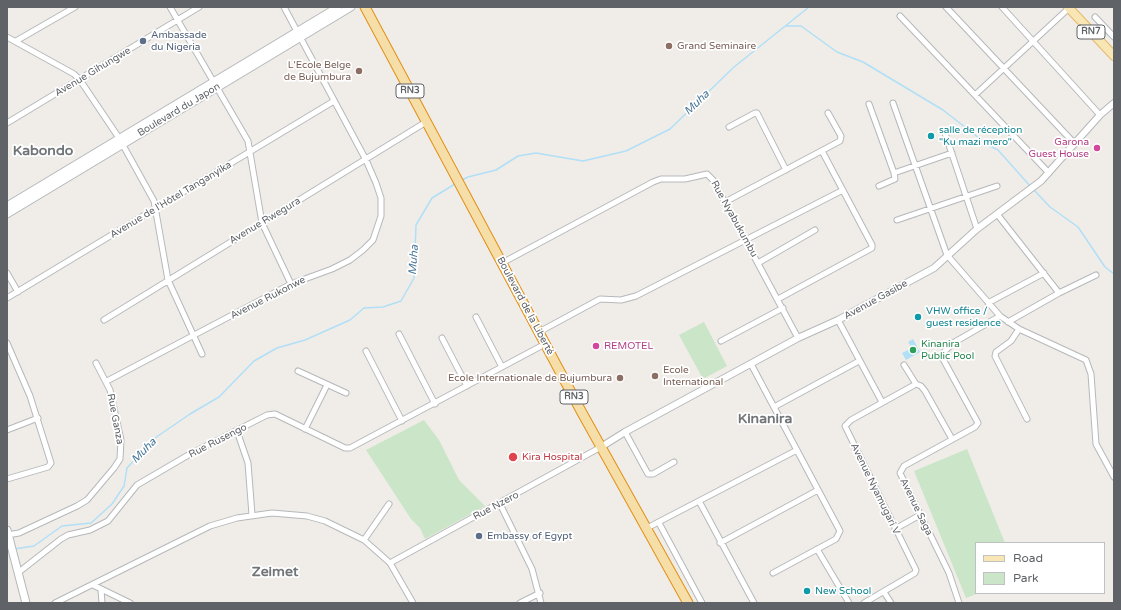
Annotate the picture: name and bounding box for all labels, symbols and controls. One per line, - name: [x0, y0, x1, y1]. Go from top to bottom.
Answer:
- road number: RN7: [1077, 25, 1105, 39]
- place label: Ambassade du Nigeria: [151, 29, 207, 52]
- marker: Ambassade du Nigeria: [138, 36, 148, 46]
- place label: Grand Seminaire: [677, 40, 756, 52]
- marker: Grand Seminaire: [664, 41, 674, 51]
- street label: Avenue Gihungwe: [53, 45, 133, 99]
- place label: L'Ecole Belge de Bujumbura: [284, 59, 351, 82]
- marker: L'Ecole Belge de Bujumbura: [354, 66, 364, 76]
- street label: Boulevard du Japon: [135, 81, 223, 139]
- road number: RN3: [396, 84, 424, 98]
- water label: Muha: [682, 88, 712, 118]
- place label: salle de réception "Ku mazi mero": [939, 124, 1022, 148]
- marker: salle de réception "Ku mazi mero": [926, 131, 936, 141]
- place label: Garona Guest House: [1028, 136, 1089, 160]
- district label: Kabondo: [13, 143, 73, 159]
- marker: Garona Guest House: [1092, 143, 1102, 153]
- street label: Avenue de l'Hôtel Tanganyika: [108, 159, 234, 241]
- street label: Rue Nyabukumbu: [708, 179, 760, 259]
- street label: Avenue Rwegura: [227, 195, 303, 247]
- water label: Muha: [406, 245, 422, 275]
- street label: Boulevard de la Liberté: [494, 255, 556, 357]
- street label: Avenue Rukonwe: [228, 274, 308, 322]
- street label: Avenue Gasibe: [842, 278, 910, 322]
- place label: VHW office / guest residence: [926, 305, 1001, 328]
- marker: VHW office / guest residence: [913, 312, 923, 322]
- place label: Kinanira Public Pool: [921, 338, 974, 362]
- place label: REMOTEL: [604, 340, 653, 352]
- marker: REMOTEL: [591, 341, 601, 351]
- marker: Kinanira Public Pool: [908, 345, 918, 355]
- place label: Ecole International: [663, 364, 723, 388]
- marker: Ecole International: [650, 371, 660, 381]
- place label: Ecole Internationale de Bujumbura: [448, 372, 612, 384]
- marker: Ecole Internationale de Bujumbura: [615, 373, 625, 383]
- road number: RN3: [560, 390, 588, 404]
- street label: Rue Ganza: [104, 393, 126, 445]
- district label: Kinanira: [738, 411, 792, 427]
- street label: Rue Rusengo: [187, 421, 249, 461]
- water label: Muha: [129, 436, 159, 466]
- street label: Avenue Nyamugari V: [848, 441, 902, 537]
- marker: Kira Hospital: [507, 451, 519, 463]
- place label: Kira Hospital: [522, 451, 582, 463]
- street label: Avenue Saga: [897, 476, 935, 538]
- street label: Rue Nzero: [471, 489, 521, 523]
- place label: Embassy of Egypt: [487, 530, 572, 542]
- marker: Embassy of Egypt: [474, 531, 484, 541]
- legend: [975, 542, 1105, 594]
- text: Road: [1013, 551, 1043, 565]
- district label: Zeimet: [252, 564, 298, 580]
- text: Park: [1013, 571, 1039, 585]
- place label: New School: [815, 585, 871, 597]
- marker: New School: [802, 586, 812, 596]

